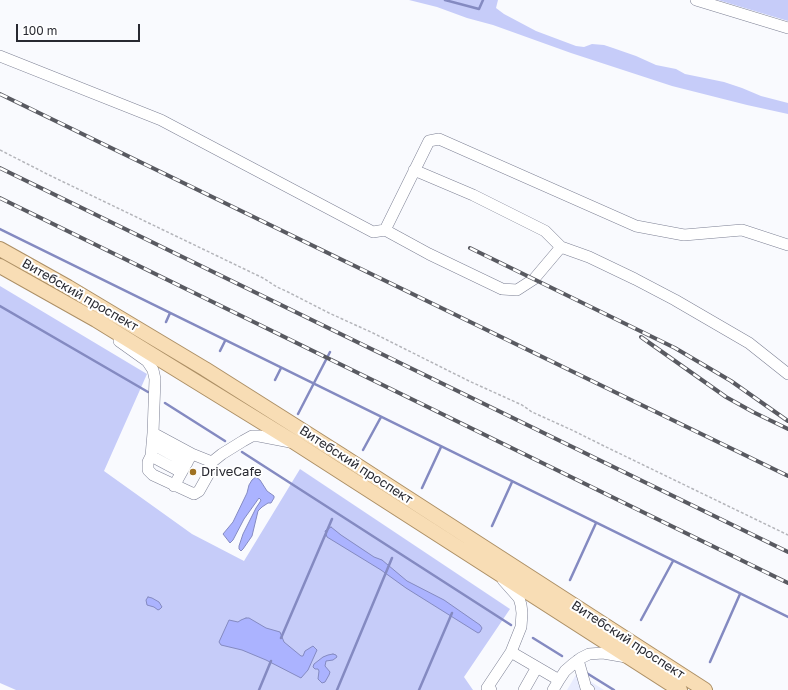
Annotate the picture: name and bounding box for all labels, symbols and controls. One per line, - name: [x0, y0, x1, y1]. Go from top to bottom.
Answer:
- scale bar: [18, 16, 142, 42]
- text: 100 m: [23, 23, 57, 38]
- street label: Витебский проспект: [19, 255, 141, 335]
- street label: Витебский проспект: [297, 423, 415, 507]
- place label: DriveCafe: [201, 464, 262, 480]
- marker: DriveCafe: [188, 467, 198, 477]
- street label: Витебский проспект: [569, 598, 687, 682]

